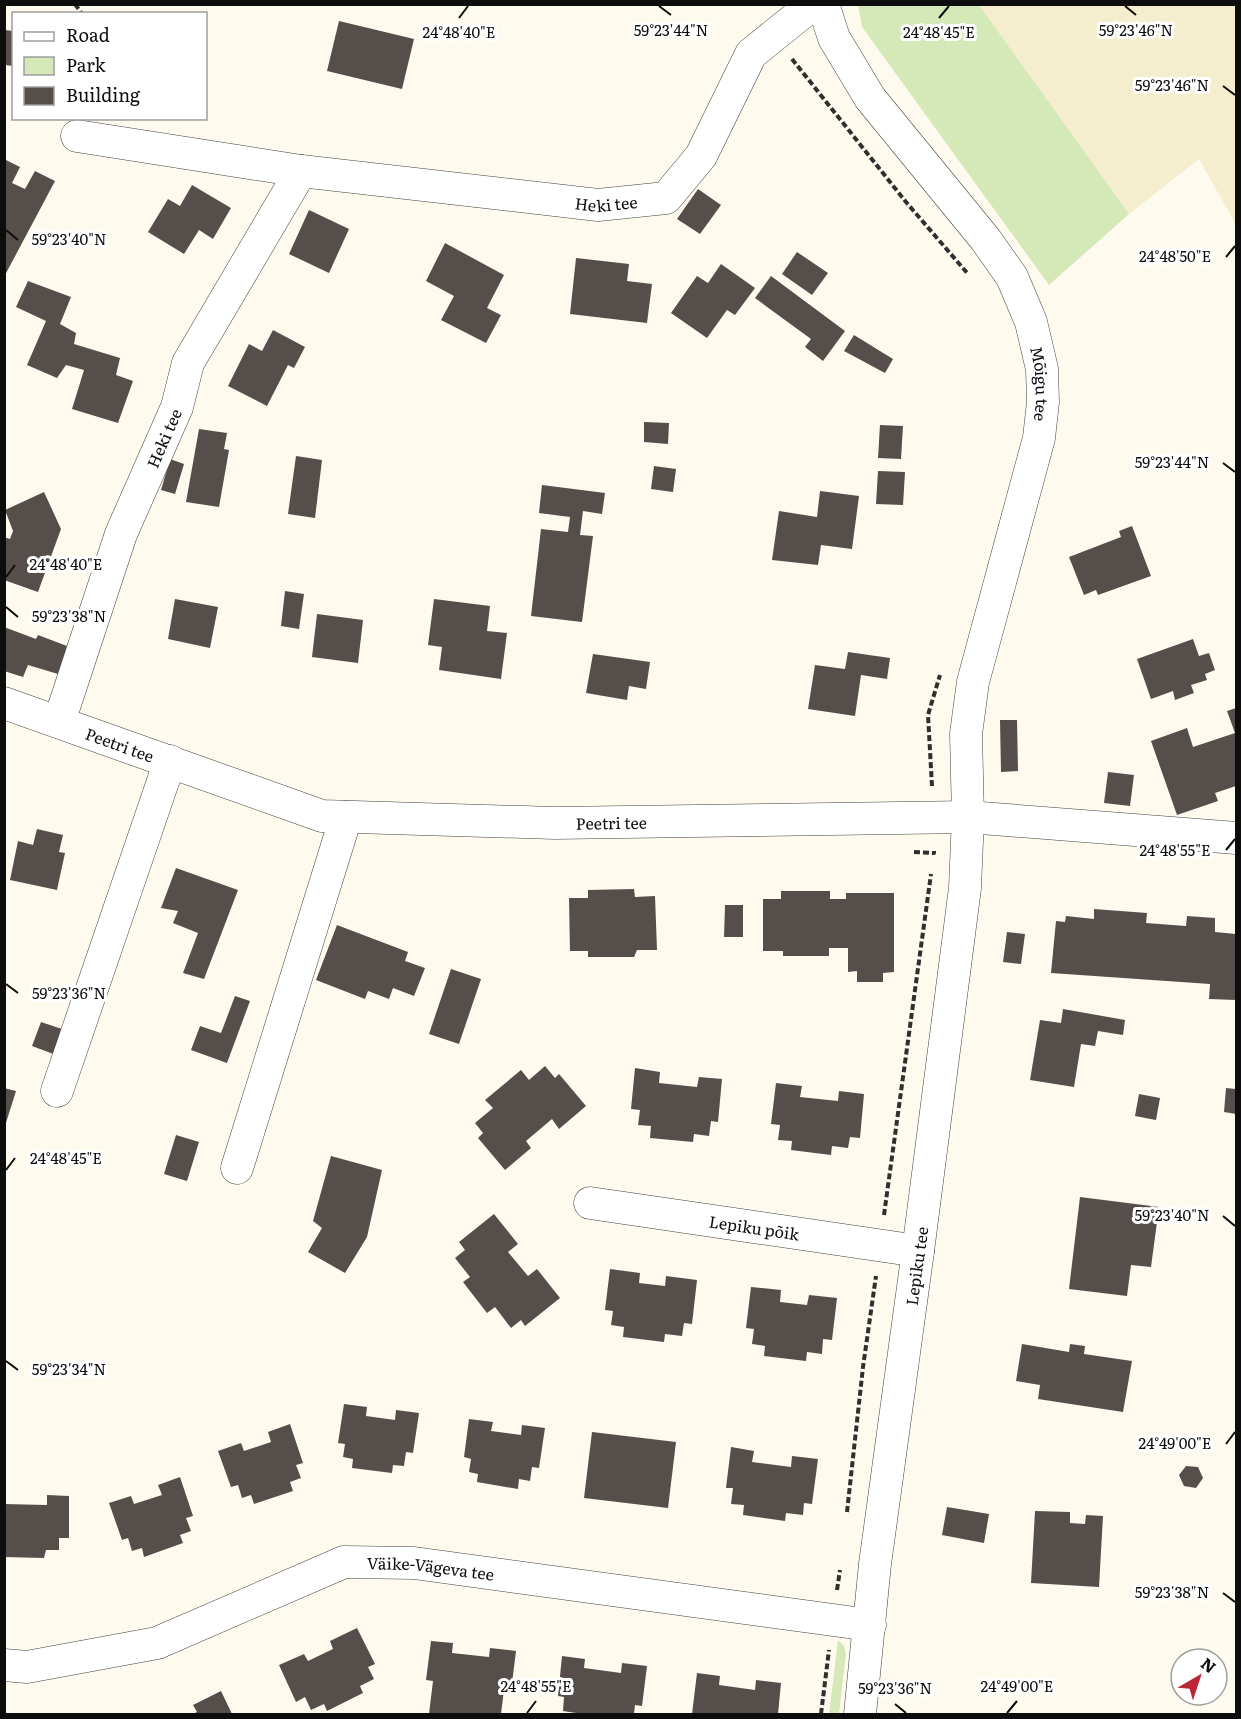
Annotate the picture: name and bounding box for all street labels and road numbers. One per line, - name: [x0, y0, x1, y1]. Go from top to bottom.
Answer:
- street label: Heki tee: [574, 189, 639, 217]
- street label: Mõigu tee: [1025, 344, 1055, 423]
- street label: Heki tee: [140, 404, 187, 471]
- street label: Peetri tee: [82, 721, 158, 767]
- street label: Peetri tee: [576, 810, 647, 835]
- street label: Lepiku põik: [708, 1209, 801, 1246]
- street label: Lepiku tee: [899, 1225, 933, 1307]
- street label: Väike-Vägeva tee: [367, 1550, 496, 1586]

